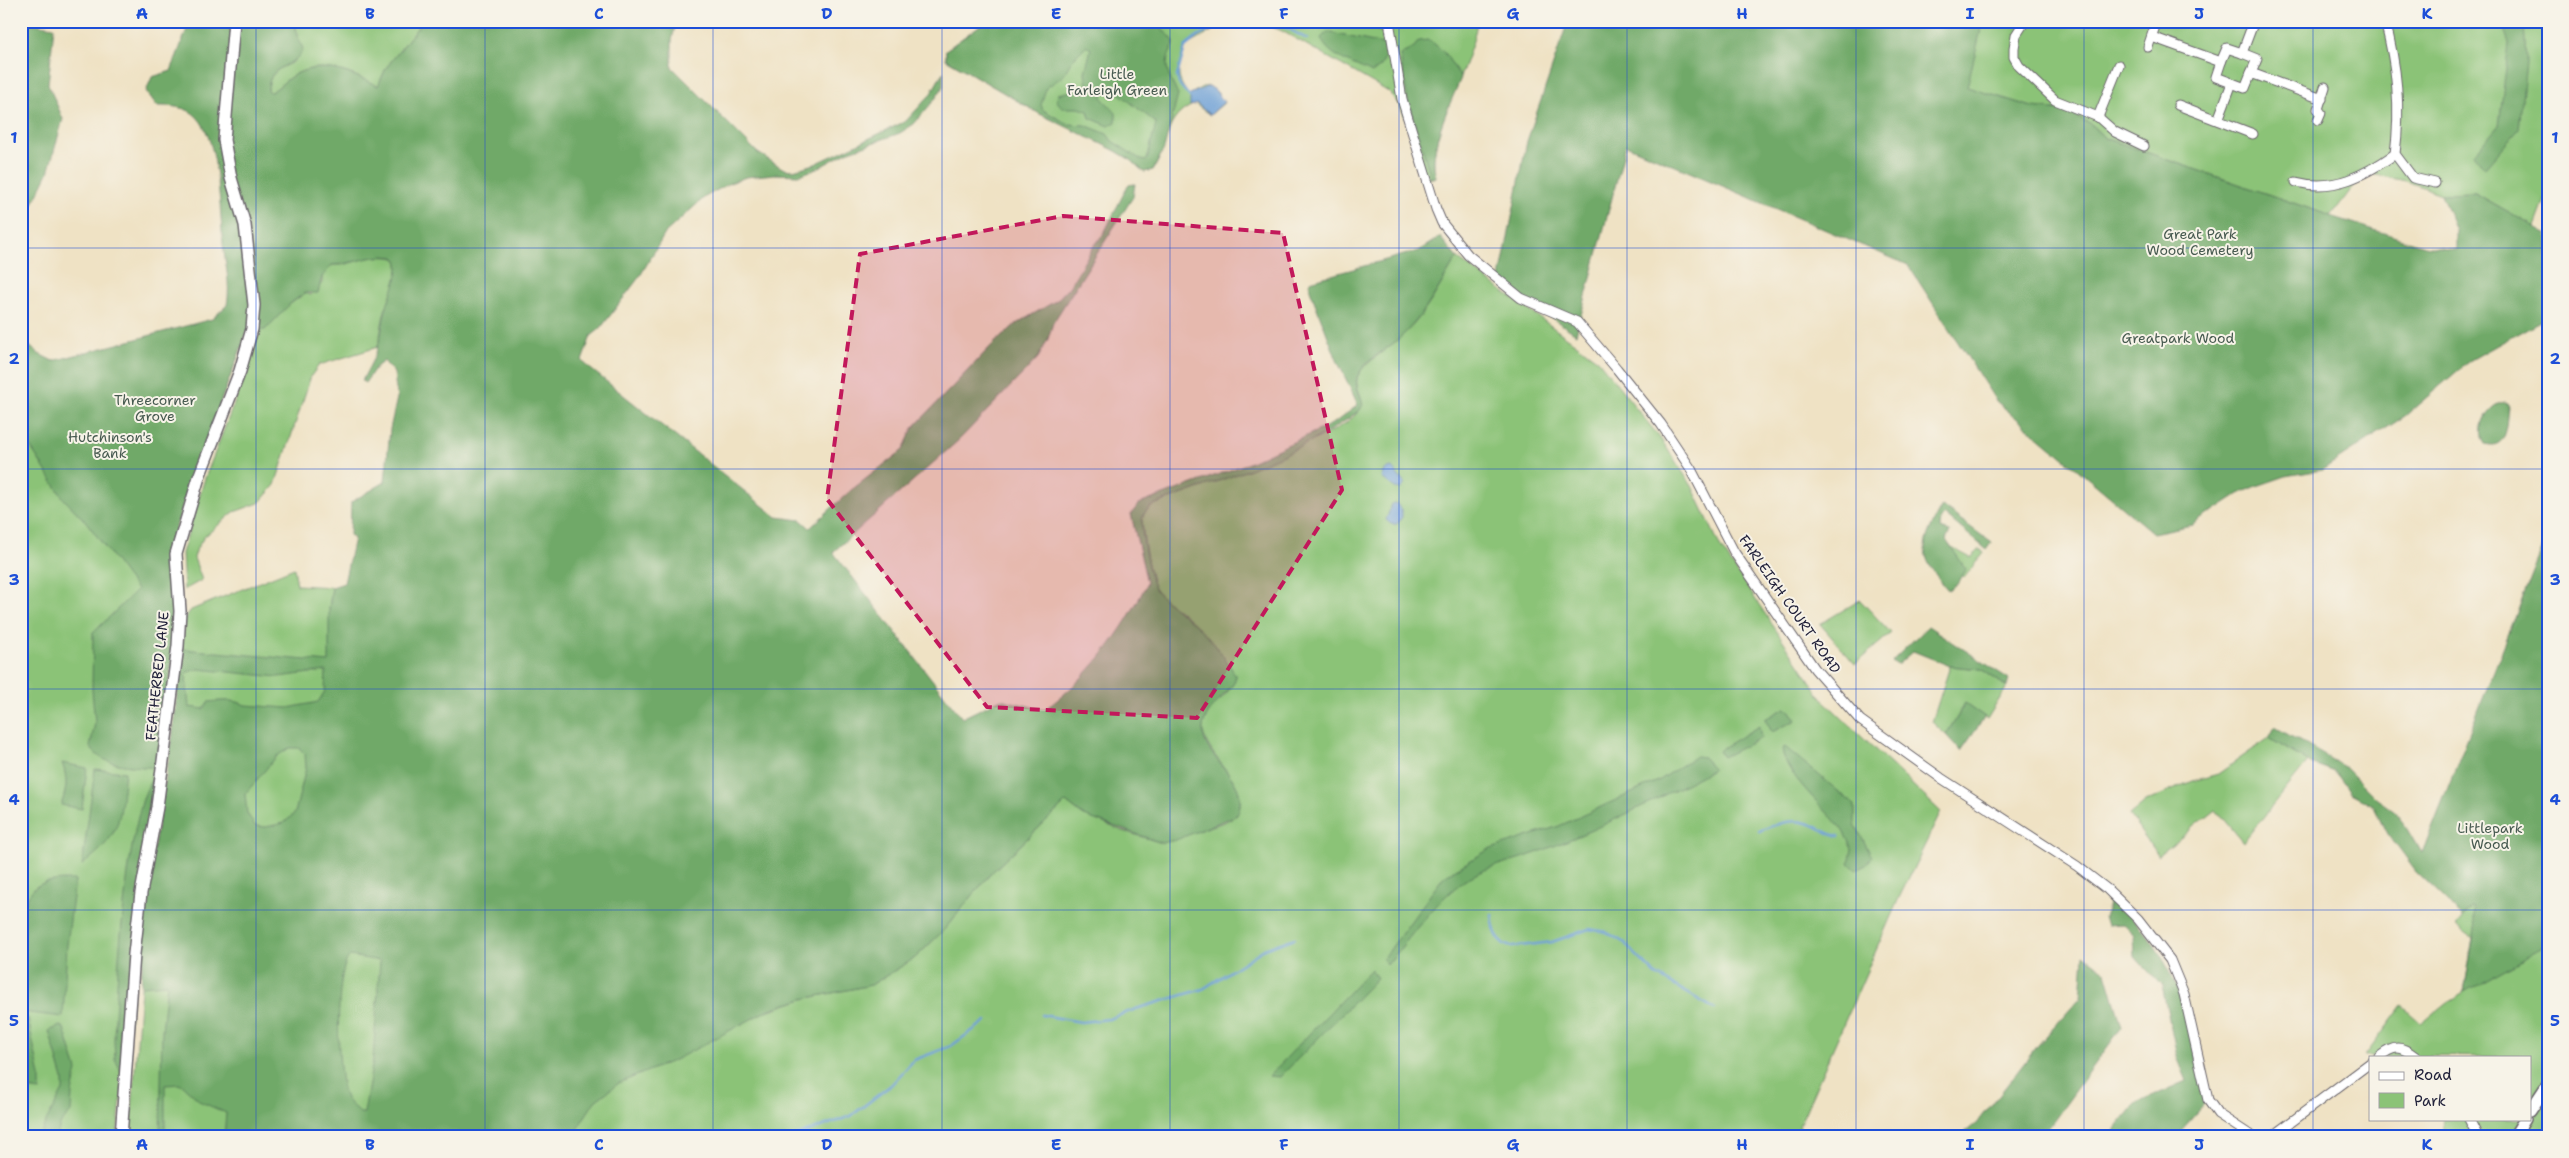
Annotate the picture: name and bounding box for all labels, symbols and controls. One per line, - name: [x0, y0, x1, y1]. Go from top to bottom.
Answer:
- text: A: [136, 3, 148, 24]
- text: B: [365, 3, 375, 24]
- text: C: [594, 3, 604, 24]
- text: D: [821, 3, 833, 24]
- text: E: [1051, 3, 1061, 24]
- text: F: [1279, 3, 1289, 24]
- text: G: [1507, 3, 1520, 24]
- text: H: [1736, 3, 1748, 24]
- text: I: [1966, 3, 1975, 24]
- text: J: [2194, 3, 2204, 24]
- text: K: [2422, 3, 2433, 24]
- park label: Little Farleigh Green: [1067, 65, 1168, 99]
- text: 1: [10, 127, 18, 148]
- text: 1: [2551, 127, 2559, 148]
- park label: Great Park Wood Cemetery: [2147, 225, 2254, 259]
- park label: Greatpark Wood: [2122, 329, 2235, 347]
- text: 2: [8, 348, 20, 369]
- text: 2: [2549, 348, 2561, 369]
- park label: Threecorner Grove: [114, 391, 196, 425]
- park label: Hutchinson's Bank: [68, 428, 152, 462]
- street label: FARLEIGH COURT ROAD: [1735, 531, 1845, 677]
- text: 3: [8, 569, 20, 590]
- text: 3: [2549, 569, 2561, 590]
- street label: FEATHERBED LANE: [141, 610, 173, 741]
- text: 4: [8, 789, 20, 810]
- text: 4: [2549, 789, 2561, 810]
- park label: Littlepark Wood: [2457, 819, 2523, 853]
- text: 5: [9, 1010, 19, 1031]
- text: 5: [2550, 1010, 2560, 1031]
- legend: [2369, 1056, 2532, 1120]
- text: Road: [2414, 1065, 2452, 1085]
- text: Park: [2414, 1091, 2446, 1111]
- text: A: [136, 1134, 148, 1155]
- text: B: [365, 1134, 375, 1155]
- text: C: [594, 1134, 604, 1155]
- text: D: [821, 1134, 833, 1155]
- text: E: [1051, 1134, 1061, 1155]
- text: F: [1279, 1134, 1289, 1155]
- text: G: [1507, 1134, 1520, 1155]
- text: H: [1736, 1134, 1748, 1155]
- text: I: [1966, 1134, 1975, 1155]
- text: J: [2194, 1134, 2204, 1155]
- text: K: [2422, 1134, 2433, 1155]

